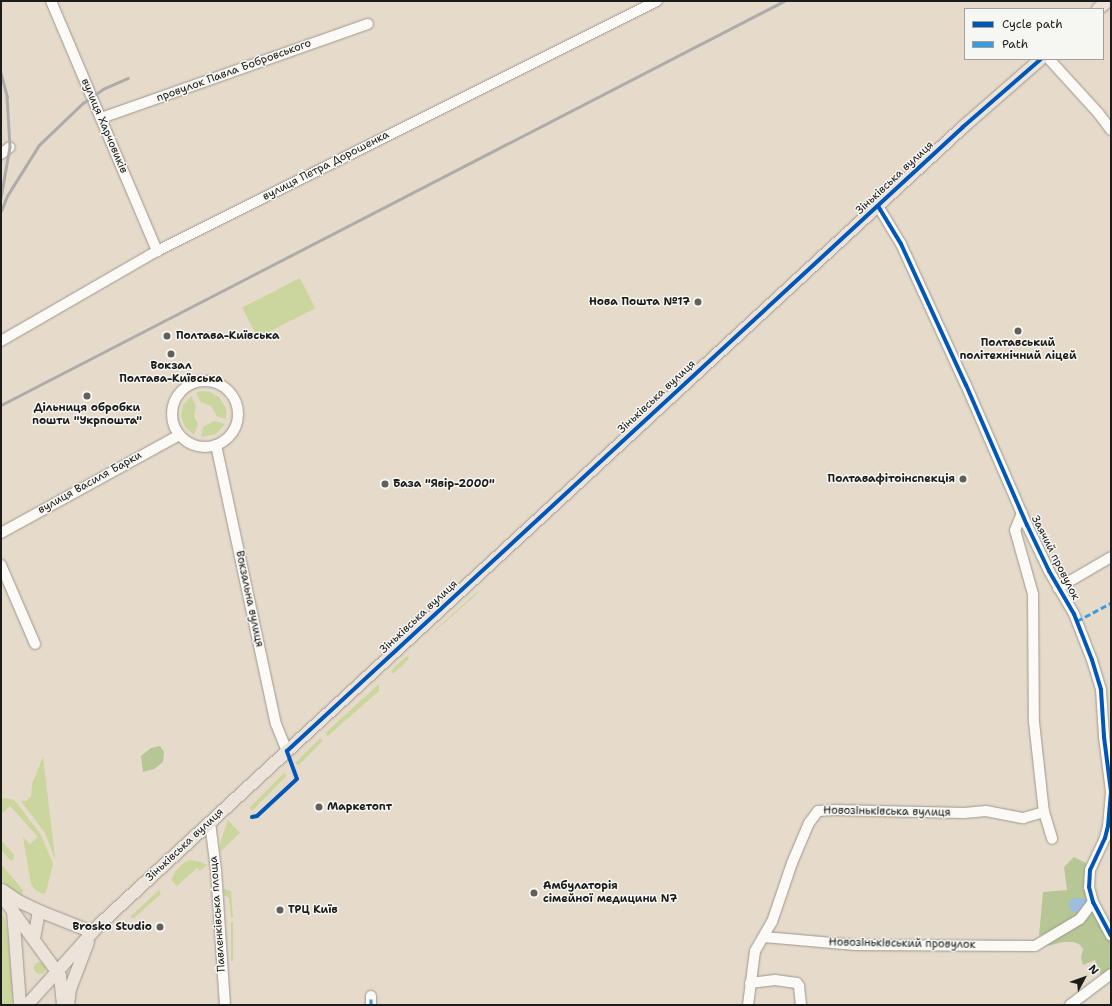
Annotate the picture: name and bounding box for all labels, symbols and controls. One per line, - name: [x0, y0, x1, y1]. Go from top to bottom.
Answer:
- legend: [964, 8, 1104, 60]
- text: Cycle path: [1002, 16, 1063, 32]
- text: Path: [1002, 36, 1028, 52]
- street label: провулок Павла Бобровського: [155, 37, 313, 105]
- street label: вулиця Харчовиків: [78, 77, 130, 175]
- street label: вулиця Петра Дорошенка: [261, 128, 391, 204]
- street label: Зіньківська вулиця: [853, 138, 937, 218]
- place label: Нова Пошта №17: [589, 295, 690, 309]
- marker: Нова Пошта №17: [693, 297, 703, 307]
- marker: Полтавський політехнічний ліцей: [1013, 326, 1023, 336]
- place label: Полтава-Київська: [176, 329, 280, 343]
- marker: Полтава-Київська: [161, 330, 173, 342]
- place label: Полтавський політехнічний ліцей: [959, 337, 1077, 363]
- marker: Вокзал Полтава-Київська: [166, 349, 176, 359]
- street label: Зіньківська вулиця: [615, 357, 699, 437]
- place label: Вокзал Полтава-Київська: [119, 360, 223, 386]
- marker: Дільниця обробки пошти "Укрпошта": [82, 391, 92, 401]
- place label: Дільниця обробки пошти "Укрпошта": [32, 402, 142, 428]
- street label: вулиця Василя Барки: [36, 449, 144, 517]
- place label: Полтавафітоінспекція: [828, 472, 955, 486]
- marker: Полтавафітоінспекція: [958, 474, 968, 484]
- place label: База "Явір-2000": [393, 477, 495, 491]
- marker: База "Явір-2000": [380, 479, 390, 489]
- street label: Заячий провулок: [1028, 513, 1082, 603]
- street label: Вокзальна вулиця: [232, 550, 266, 648]
- street label: Зіньківська вулиця: [377, 577, 461, 657]
- place label: Маркетопт: [327, 800, 392, 814]
- marker: Маркетопт: [314, 802, 324, 812]
- street label: Новозіньківська вулиця: [823, 804, 951, 820]
- street label: Зіньківська вулиця: [143, 805, 227, 885]
- street label: Павленківська площа: [207, 856, 229, 972]
- place label: Амбулаторія сімейної медицини N7: [543, 880, 677, 906]
- marker: Амбулаторія сімейної медицини N7: [528, 887, 540, 899]
- place label: ТРЦ Київ: [288, 903, 338, 917]
- marker: ТРЦ Київ: [275, 905, 285, 915]
- place label: Brosko Studio: [73, 920, 152, 934]
- marker: Brosko Studio: [155, 922, 165, 932]
- street label: Новозіньківський провулок: [829, 936, 975, 952]
- north arrow: [1064, 958, 1104, 998]
- text: N: [1085, 962, 1102, 978]

